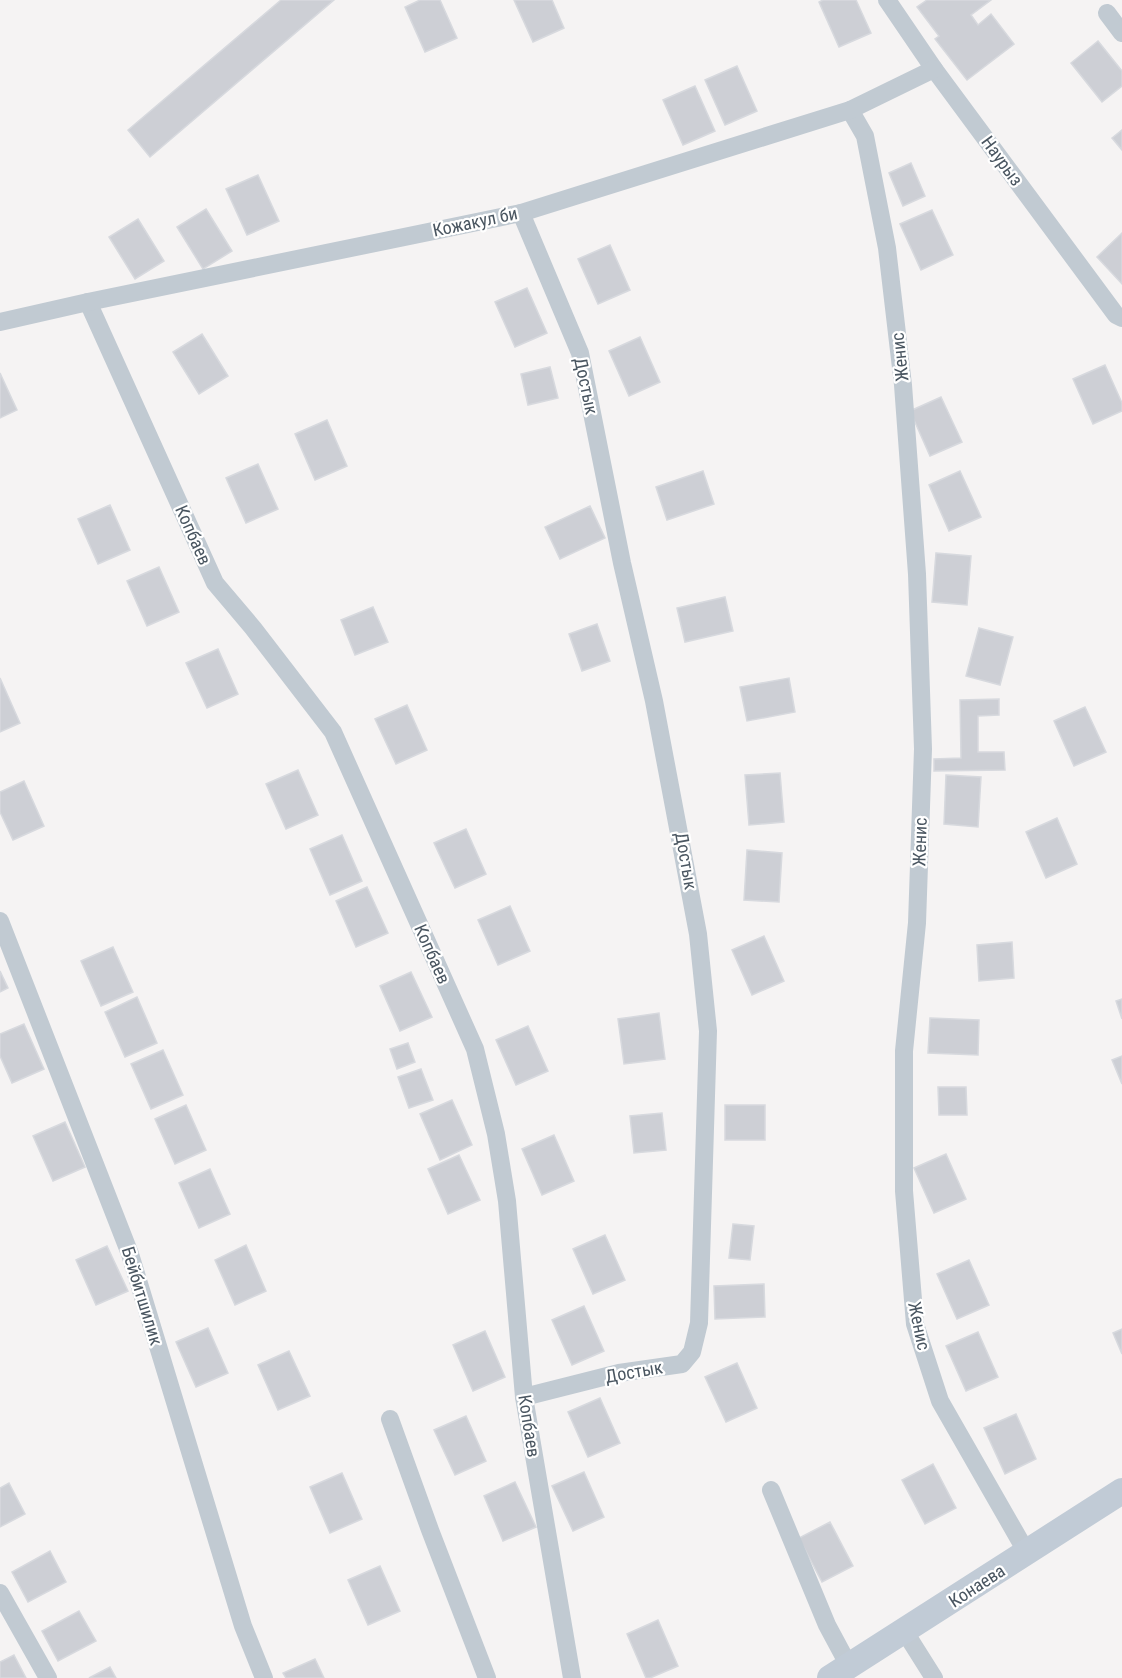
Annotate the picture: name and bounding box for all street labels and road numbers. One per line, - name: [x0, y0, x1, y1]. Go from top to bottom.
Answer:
- street label: Наурыз: [977, 132, 1027, 190]
- street label: Кожакул би: [431, 202, 519, 241]
- street label: Женис: [886, 332, 913, 383]
- street label: Достык: [570, 355, 603, 417]
- street label: Копбаев: [171, 502, 216, 568]
- street label: Женис: [908, 817, 931, 867]
- street label: Достык: [671, 831, 702, 892]
- street label: Копбаев: [410, 921, 455, 987]
- street label: Бейбитшилик: [118, 1244, 167, 1348]
- street label: Женис: [904, 1300, 935, 1352]
- street label: Достык: [604, 1356, 665, 1387]
- street label: Копбаев: [514, 1393, 545, 1459]
- street label: Конаева: [945, 1560, 1009, 1611]

